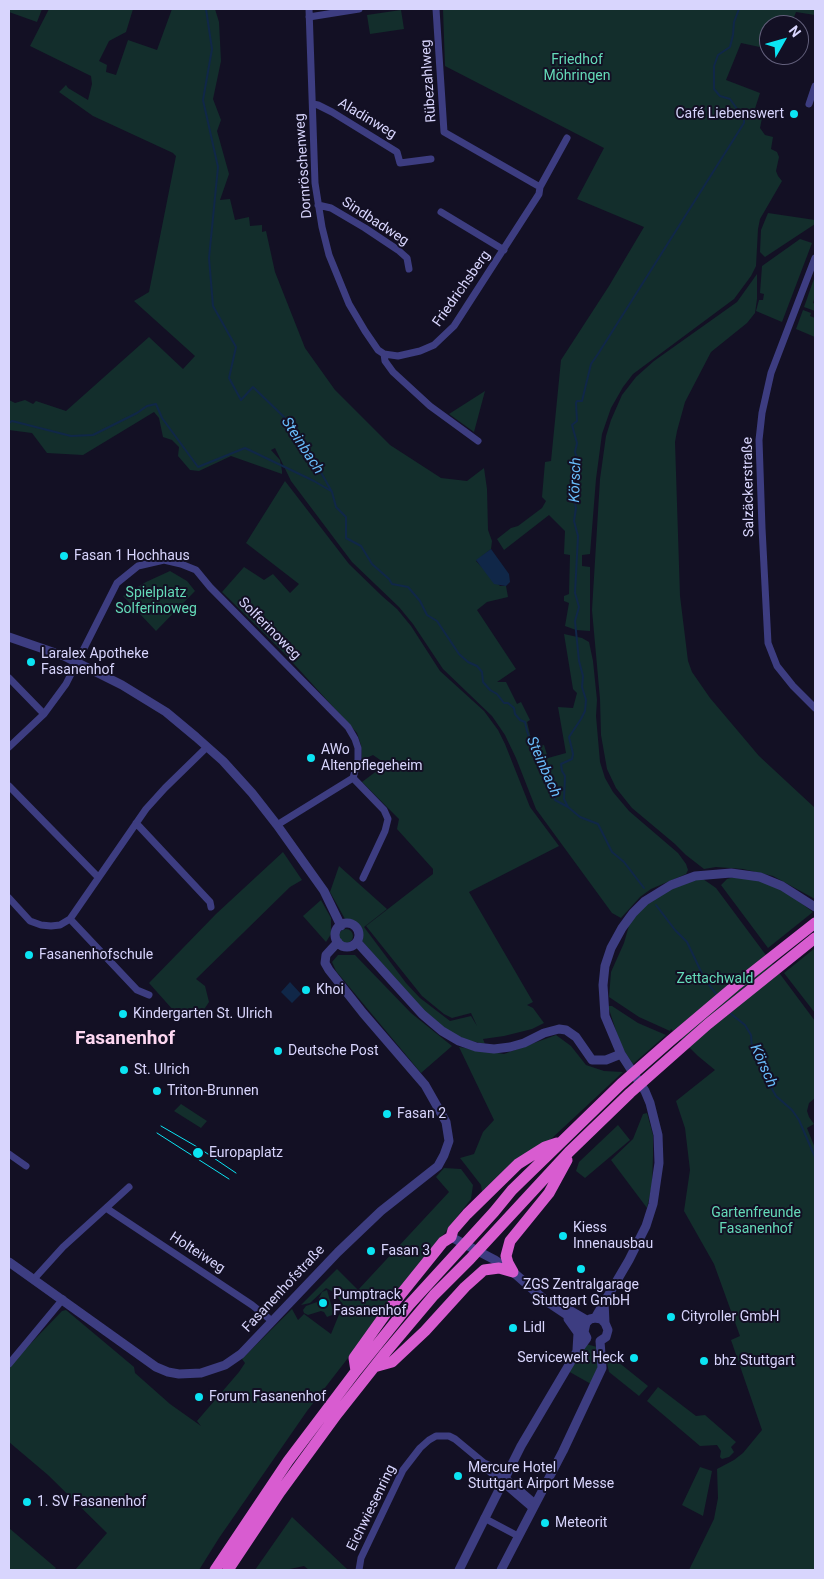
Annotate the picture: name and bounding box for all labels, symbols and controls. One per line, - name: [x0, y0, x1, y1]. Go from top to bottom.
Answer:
- north arrow: [759, 15, 809, 65]
- text: N: [786, 23, 804, 40]
- street label: Rübezahlweg: [418, 39, 440, 123]
- park label: Friedhof Möhringen: [544, 52, 610, 84]
- street label: Aladinweg: [335, 95, 399, 143]
- place label: Café Liebenswert: [675, 106, 784, 122]
- marker: Café Liebenswert: [788, 108, 800, 120]
- street label: Dornröschenweg: [292, 113, 316, 219]
- street label: Sindbadweg: [338, 194, 412, 250]
- street label: Friedrichsberg: [430, 248, 494, 330]
- water label: Steinbach: [277, 414, 327, 478]
- street label: Salzäckerstraße: [740, 437, 758, 537]
- water label: Körsch: [566, 457, 586, 503]
- place label: Fasan 1 Hochhaus: [74, 548, 190, 564]
- marker: Fasan 1 Hochhaus: [58, 550, 70, 562]
- park label: Spielplatz Solferinoweg: [115, 585, 197, 618]
- street label: Solferinoweg: [234, 594, 304, 664]
- place label: Laralex Apotheke Fasanenhof: [41, 646, 149, 679]
- marker: Laralex Apotheke Fasanenhof: [25, 656, 37, 668]
- water label: Steinbach: [522, 734, 564, 800]
- place label: AWo Altenpflegeheim: [321, 742, 423, 774]
- marker: AWo Altenpflegeheim: [305, 752, 317, 764]
- place label: Fasanenhofschule: [39, 947, 153, 963]
- marker: Fasanenhofschule: [23, 949, 35, 961]
- park label: Zettachwald: [677, 971, 753, 987]
- place label: Khoi: [316, 982, 344, 998]
- marker: Khoi: [300, 984, 312, 996]
- place label: Kindergarten St. Ulrich: [133, 1006, 272, 1022]
- marker: Kindergarten St. Ulrich: [117, 1008, 129, 1020]
- district label: Fasanenhof: [75, 1028, 175, 1050]
- water label: Körsch: [746, 1042, 780, 1090]
- place label: Deutsche Post: [288, 1043, 379, 1059]
- marker: Deutsche Post: [272, 1045, 284, 1057]
- place label: St. Ulrich: [134, 1062, 190, 1078]
- marker: St. Ulrich: [118, 1064, 130, 1076]
- place label: Triton-Brunnen: [167, 1083, 259, 1099]
- marker: Triton-Brunnen: [151, 1085, 163, 1097]
- place label: Fasan 2: [397, 1106, 446, 1122]
- marker: Fasan 2: [381, 1108, 393, 1120]
- place label: Europaplatz: [209, 1145, 283, 1161]
- marker: Europaplatz: [191, 1146, 205, 1160]
- park label: Gartenfreunde Fasanenhof: [711, 1205, 801, 1238]
- place label: Kiess Innenausbau: [573, 1220, 653, 1252]
- street label: Holteiweg: [166, 1229, 228, 1277]
- marker: Kiess Innenausbau: [557, 1230, 569, 1242]
- street label: Fasanenhofstraße: [239, 1242, 329, 1336]
- place label: Fasan 3: [381, 1243, 430, 1259]
- marker: Fasan 3: [365, 1245, 377, 1257]
- marker: ZGS Zentralgarage Stuttgart GmbH: [575, 1263, 587, 1275]
- place label: ZGS Zentralgarage Stuttgart GmbH: [523, 1277, 639, 1310]
- place label: Pumptrack Fasanenhof: [333, 1287, 406, 1320]
- marker: Pumptrack Fasanenhof: [317, 1297, 329, 1309]
- place label: Cityroller GmbH: [681, 1309, 779, 1325]
- marker: Cityroller GmbH: [665, 1311, 677, 1323]
- place label: Lidl: [523, 1320, 545, 1336]
- marker: Lidl: [507, 1322, 519, 1334]
- place label: Servicewelt Heck: [517, 1350, 624, 1366]
- marker: Servicewelt Heck: [628, 1352, 640, 1364]
- place label: bhz Stuttgart: [714, 1353, 795, 1369]
- marker: bhz Stuttgart: [698, 1355, 710, 1367]
- place label: Forum Fasanenhof: [209, 1389, 326, 1405]
- marker: Forum Fasanenhof: [193, 1391, 205, 1403]
- place label: Mercure Hotel Stuttgart Airport Messe: [468, 1460, 614, 1492]
- street label: Eichwiesenring: [344, 1462, 400, 1554]
- marker: Mercure Hotel Stuttgart Airport Messe: [452, 1470, 464, 1482]
- place label: 1. SV Fasanenhof: [37, 1494, 146, 1510]
- marker: 1. SV Fasanenhof: [21, 1496, 33, 1508]
- place label: Meteorit: [555, 1515, 607, 1531]
- marker: Meteorit: [539, 1517, 551, 1529]

